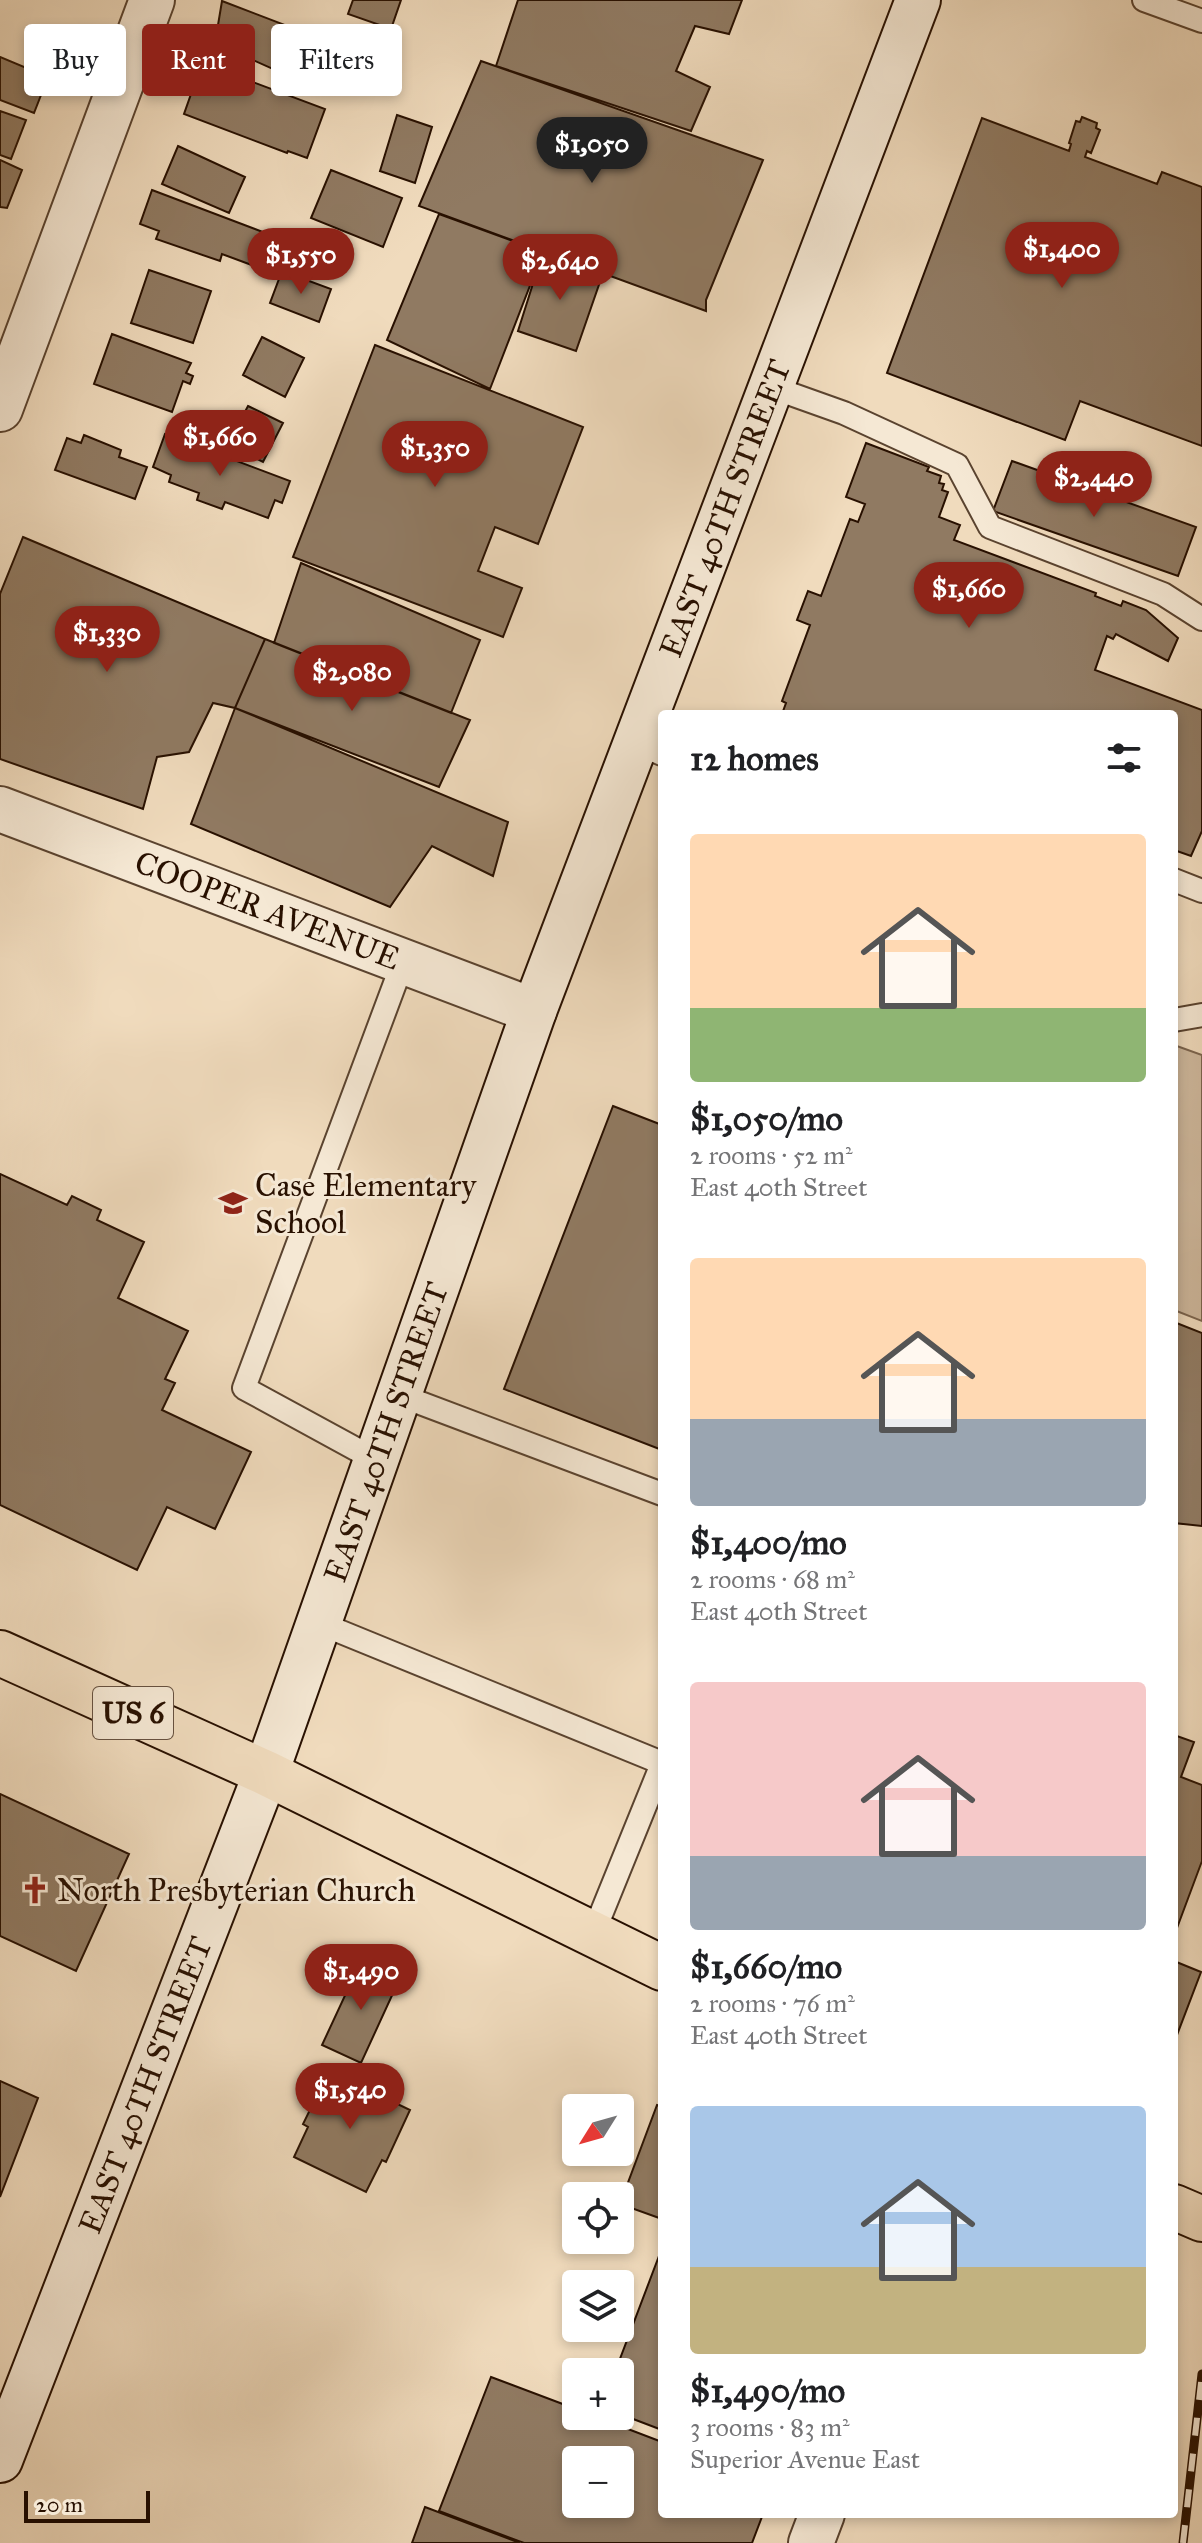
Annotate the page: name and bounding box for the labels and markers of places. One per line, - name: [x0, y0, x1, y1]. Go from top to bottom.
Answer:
- pin: $1,050: [527, 117, 657, 185]
- pin: $1,400: [997, 222, 1127, 290]
- pin: $1,550: [236, 228, 366, 296]
- pin: $2,640: [495, 234, 625, 302]
- pin: $1,660: [155, 410, 285, 478]
- pin: $1,350: [370, 421, 500, 489]
- pin: $2,440: [1029, 451, 1159, 519]
- pin: $1,660: [904, 562, 1034, 630]
- pin: $1,330: [42, 606, 172, 674]
- pin: $2,080: [287, 645, 417, 713]
- place label: Case Elementary School: [255, 1166, 477, 1242]
- school or university icon: Case Elementary School: [218, 1188, 248, 1218]
- place label: North Presbyterian Church: [57, 1871, 416, 1910]
- church icon: North Presbyterian Church: [20, 1875, 50, 1905]
- pin: $1,490: [296, 1944, 426, 2012]
- pin: $1,540: [285, 2063, 415, 2131]

